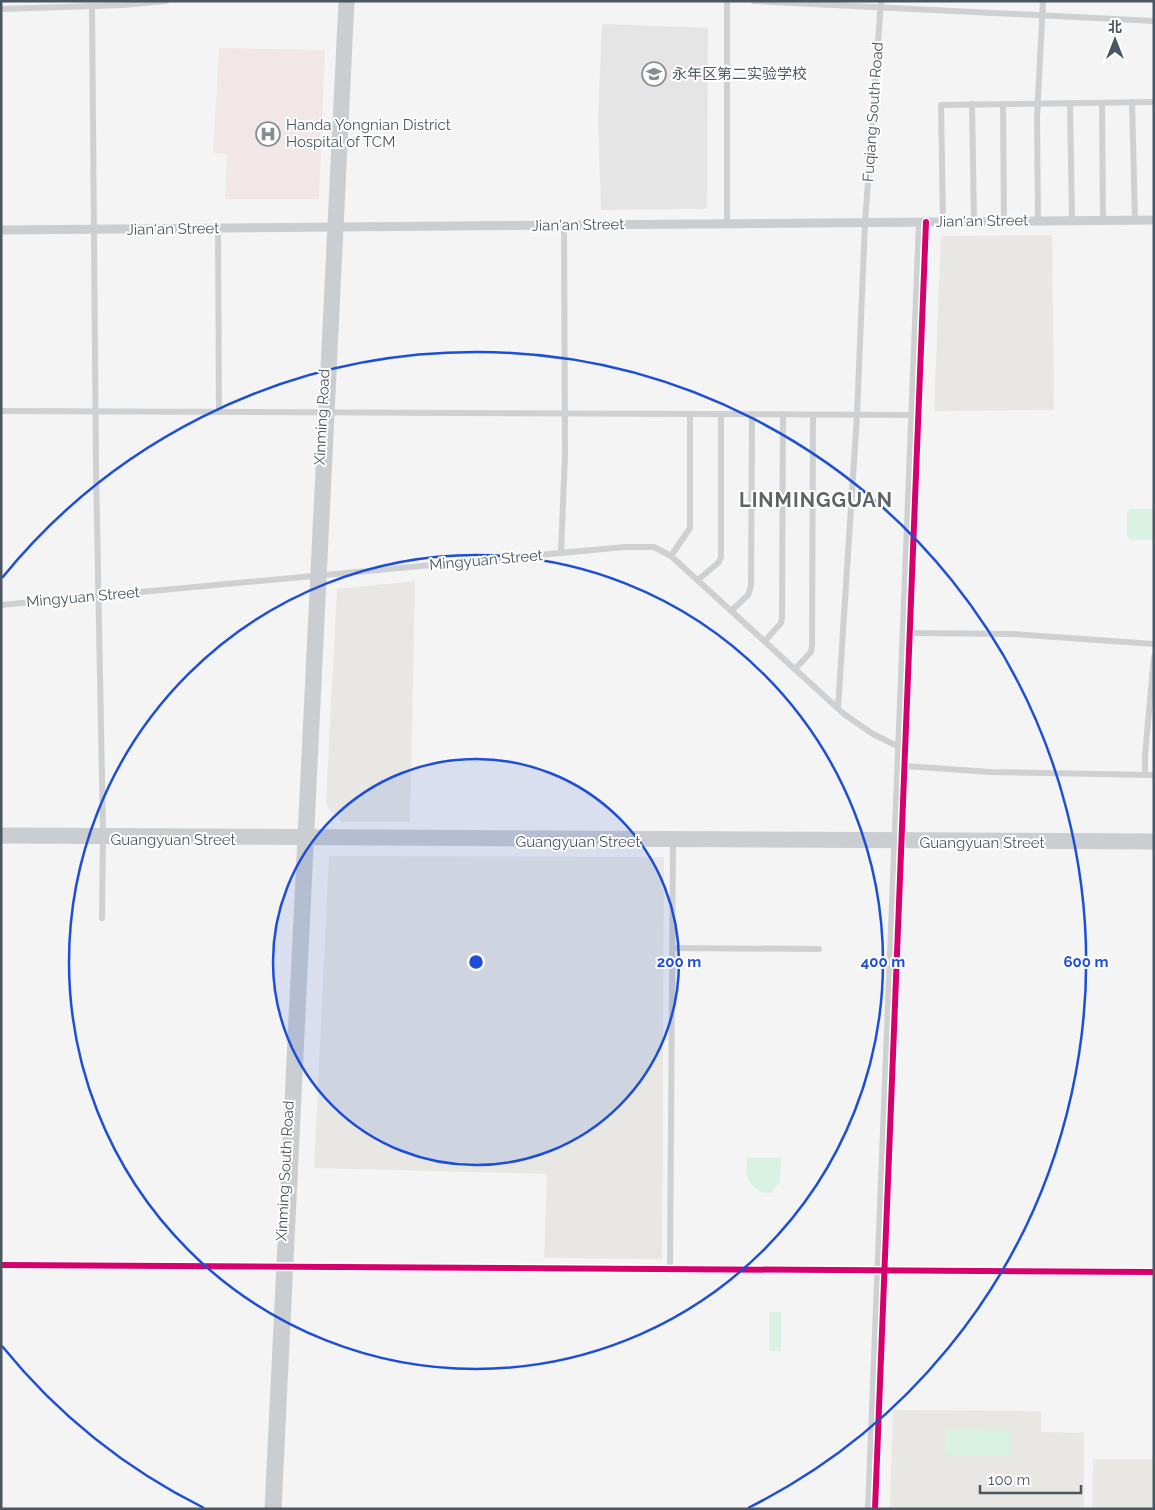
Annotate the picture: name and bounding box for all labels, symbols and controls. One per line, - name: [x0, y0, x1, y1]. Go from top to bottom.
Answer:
- north arrow: [1090, 15, 1140, 65]
- text: 北: [1108, 19, 1122, 35]
- street label: Fuqiang South Road: [859, 41, 887, 183]
- school or university icon: 永年区第二实验学校: [641, 61, 667, 87]
- place label: 永年区第二实验学校: [672, 65, 807, 83]
- place label: Handa Yongnian District Hospital of TCM: [286, 116, 451, 151]
- hospital icon: Handa Yongnian District Hospital of TCM: [255, 121, 281, 147]
- street label: Jian'an Street: [936, 211, 1028, 231]
- street label: Jian'an Street: [532, 215, 624, 235]
- street label: Jian'an Street: [127, 219, 219, 239]
- street label: Xinming Road: [310, 368, 334, 466]
- district label: LINMINGGUAN: [739, 488, 893, 512]
- street label: Mingyuan Street: [429, 546, 543, 574]
- street label: Mingyuan Street: [26, 583, 140, 611]
- street label: Guangyuan Street: [110, 831, 236, 849]
- street label: Guangyuan Street: [515, 833, 641, 851]
- street label: Guangyuan Street: [919, 834, 1045, 852]
- centre of rings: [467, 953, 485, 971]
- text: 200 m: [657, 953, 701, 971]
- text: 400 m: [861, 953, 905, 971]
- text: 600 m: [1063, 953, 1109, 971]
- street label: Xinming South Road: [272, 1100, 298, 1242]
- scale bar: [980, 1462, 1081, 1494]
- text: 100 m: [988, 1471, 1030, 1489]

